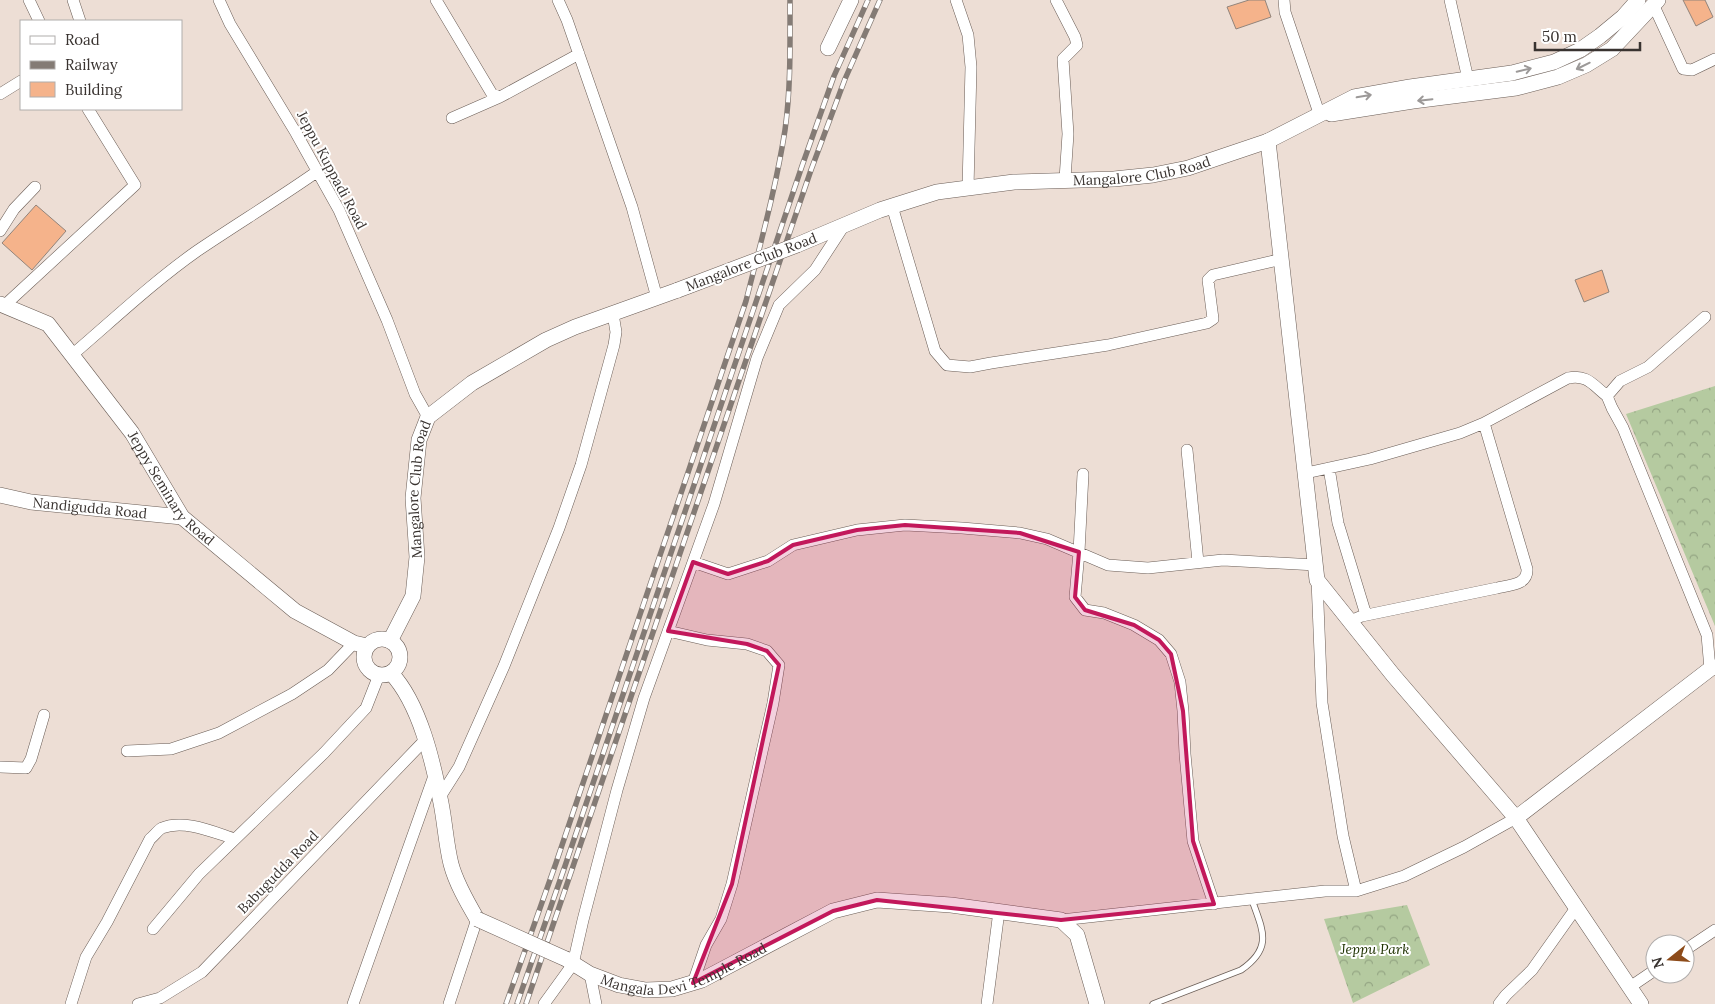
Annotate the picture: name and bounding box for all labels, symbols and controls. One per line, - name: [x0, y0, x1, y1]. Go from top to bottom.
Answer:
- legend: [20, 20, 182, 110]
- scale bar: [1535, 20, 1640, 52]
- text: 50 m: [1542, 27, 1577, 46]
- text: Road: [65, 30, 100, 49]
- text: Railway: [65, 55, 118, 74]
- one-way arrow: [1575, 62, 1590, 72]
- one-way arrow: [1516, 65, 1532, 74]
- text: Building: [65, 80, 123, 99]
- one-way arrow: [1355, 90, 1371, 100]
- one-way arrow: [1417, 95, 1433, 105]
- street label: Jeppu Kuppadi Road: [293, 107, 371, 232]
- street label: Mangalore Club Road: [1073, 152, 1213, 189]
- street label: Mangalore Club Road: [683, 229, 819, 295]
- street label: Mangalore Club Road: [404, 418, 435, 559]
- street label: Jeppy Seminary Road: [123, 427, 218, 549]
- street label: Nandigudda Road: [32, 493, 148, 522]
- street label: Babugudda Road: [234, 827, 322, 917]
- north arrow: [1645, 934, 1695, 984]
- street label: Mangala Devi Temple Road: [598, 939, 770, 999]
- park label: Jeppu Park: [1340, 940, 1409, 958]
- text: N: [1647, 955, 1668, 971]

